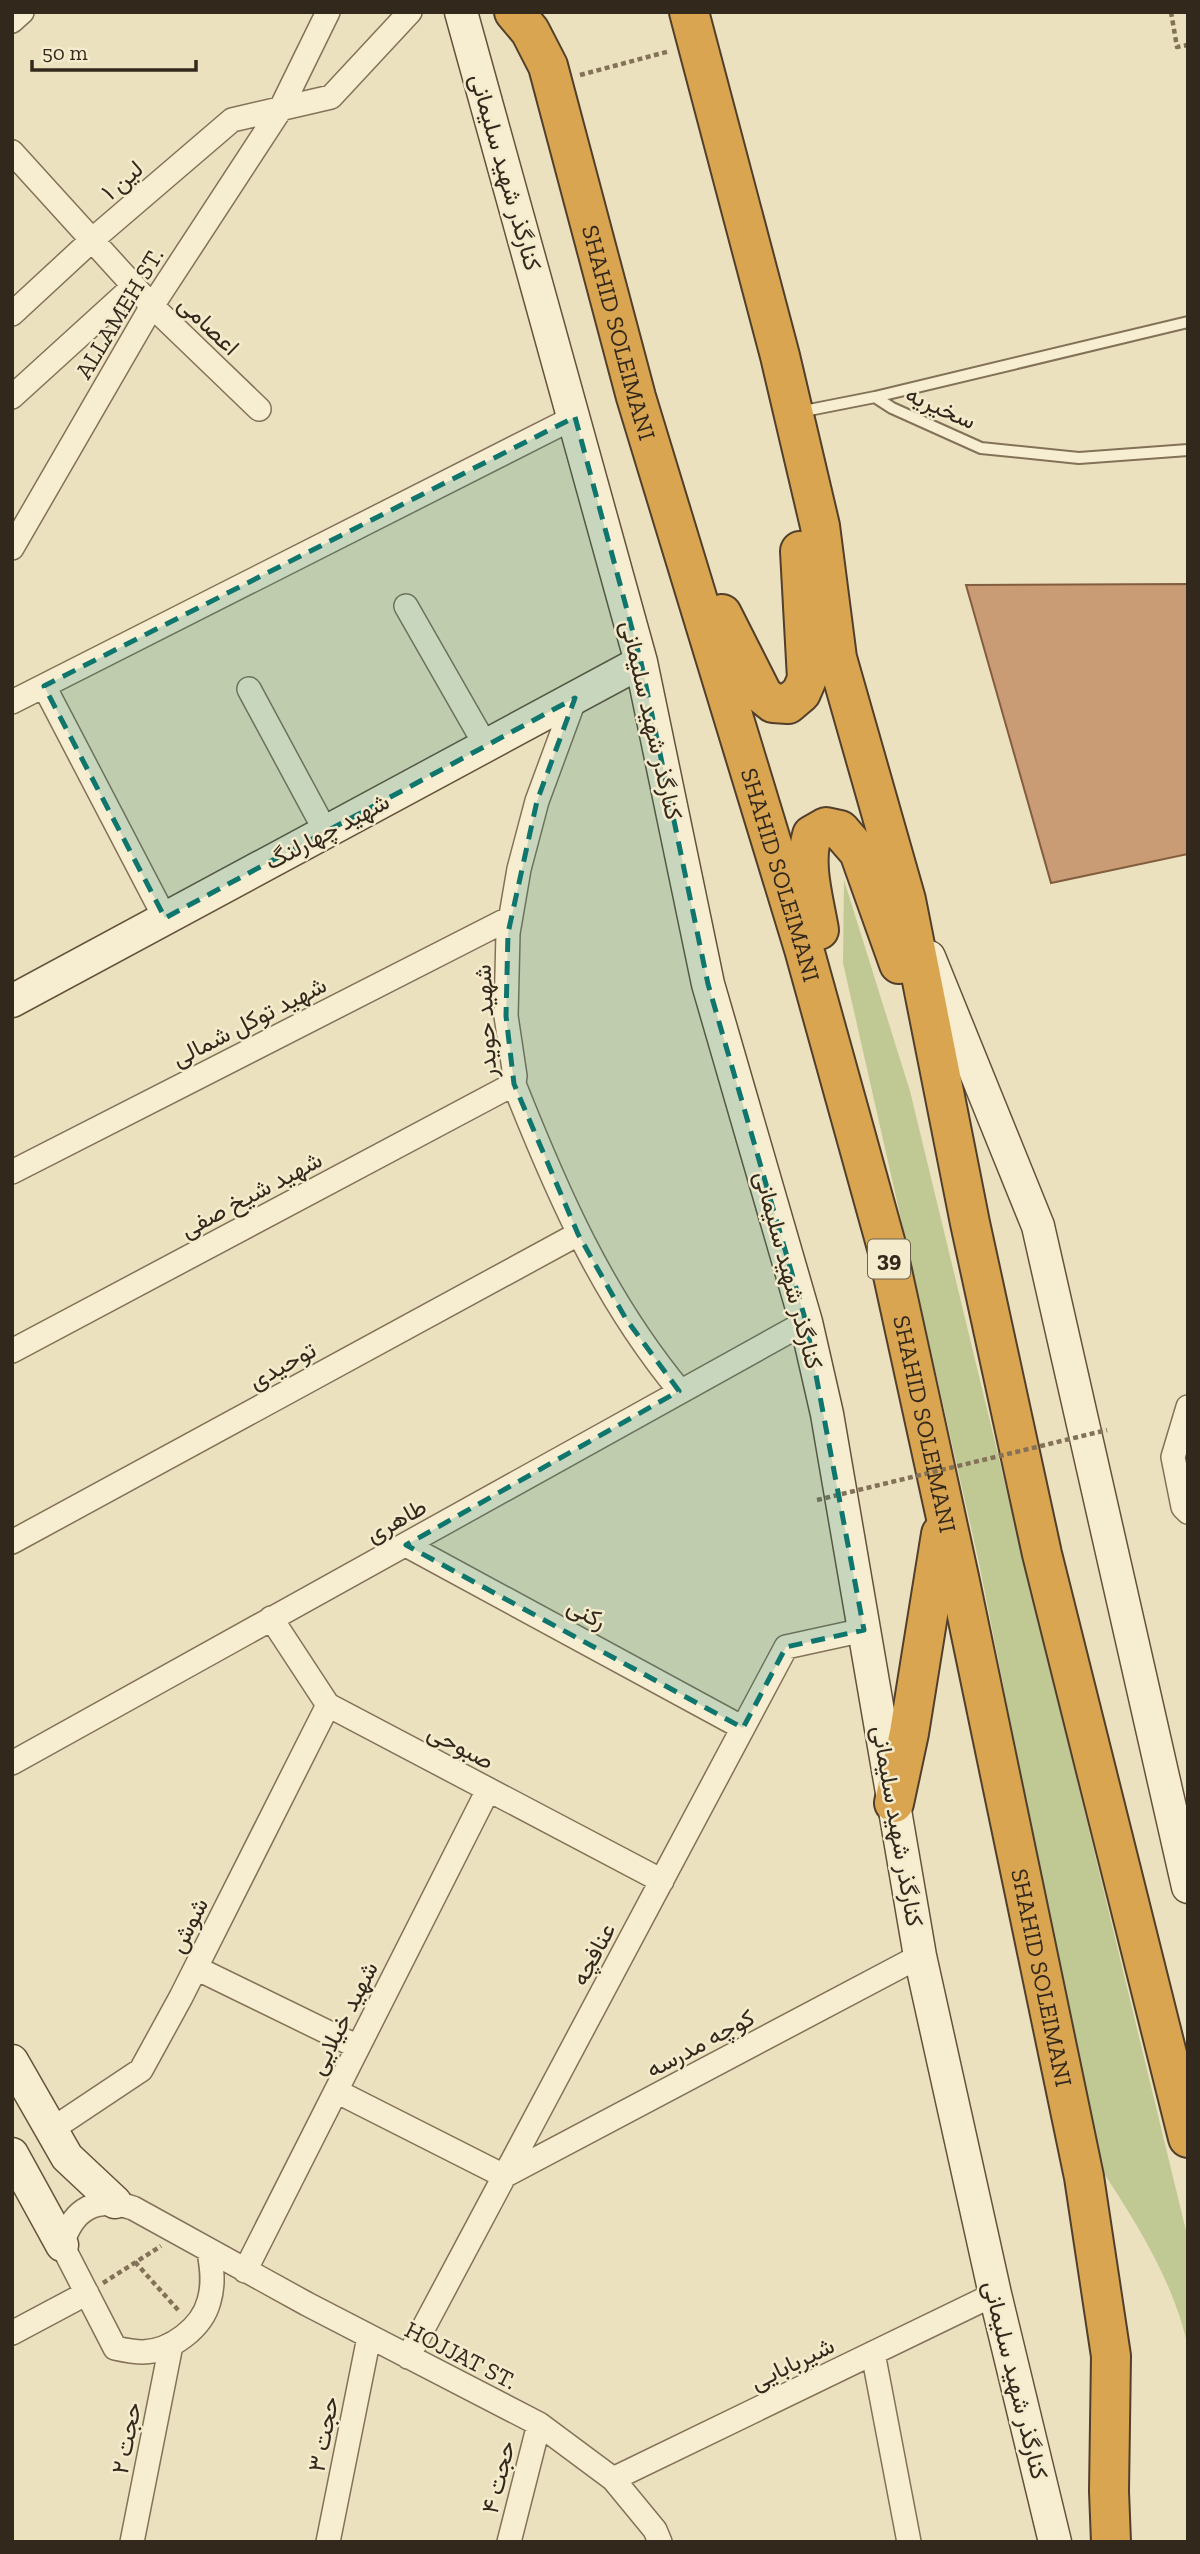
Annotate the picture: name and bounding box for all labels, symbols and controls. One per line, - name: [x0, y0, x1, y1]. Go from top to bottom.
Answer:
- scale bar: [32, 28, 196, 72]
- text: 50 m: [42, 40, 88, 65]
- street label: کنارگذر شهید سلیمانی: [463, 70, 548, 274]
- street label: لین ۱: [95, 154, 149, 206]
- street label: SHAHID SOLEIMANI: [576, 222, 663, 444]
- street label: ALLAMEH ST.: [69, 242, 169, 384]
- street label: اعصامی: [172, 289, 246, 361]
- street label: سخیریه: [901, 379, 981, 436]
- street label: کنارگذر شهید سلیمانی: [614, 618, 689, 823]
- street label: SHAHID SOLEIMANI: [735, 764, 827, 985]
- street label: شهید چهارلنگ: [260, 786, 395, 878]
- street label: شهید حویدر: [468, 964, 503, 1079]
- street label: شهید توکل شمالی: [167, 970, 332, 1073]
- street label: شهید شیخ صفی: [175, 1145, 328, 1246]
- street label: کنارگذر شهید سلیمانی: [748, 1168, 829, 1372]
- road number: 39: [868, 1240, 910, 1278]
- street label: SHAHID SOLEIMANI: [888, 1312, 963, 1535]
- street label: توحیدی: [243, 1335, 321, 1396]
- street label: طاهری: [361, 1492, 432, 1549]
- street label: رکنی: [562, 1591, 612, 1636]
- street label: صبوحی: [422, 1717, 499, 1776]
- street label: کنارگذر شهید سلیمانی: [865, 1723, 930, 1929]
- street label: SHAHID SOLEIMANI: [1006, 1866, 1079, 2089]
- street label: شوش: [162, 1893, 215, 1958]
- street label: عنافچه: [565, 1918, 623, 1991]
- street label: شهید خیلایی: [302, 1956, 385, 2080]
- street label: کوچه مدرسه: [641, 2002, 760, 2085]
- street label: کنارگذر شهید سلیمانی: [976, 2278, 1055, 2483]
- street label: HOJJAT ST.: [400, 2315, 522, 2395]
- street label: شیربابایی: [745, 2330, 839, 2397]
- street label: حجت ۳: [302, 2394, 344, 2474]
- street label: حجت ۲: [105, 2400, 147, 2476]
- street label: حجت ۴: [475, 2438, 521, 2516]

